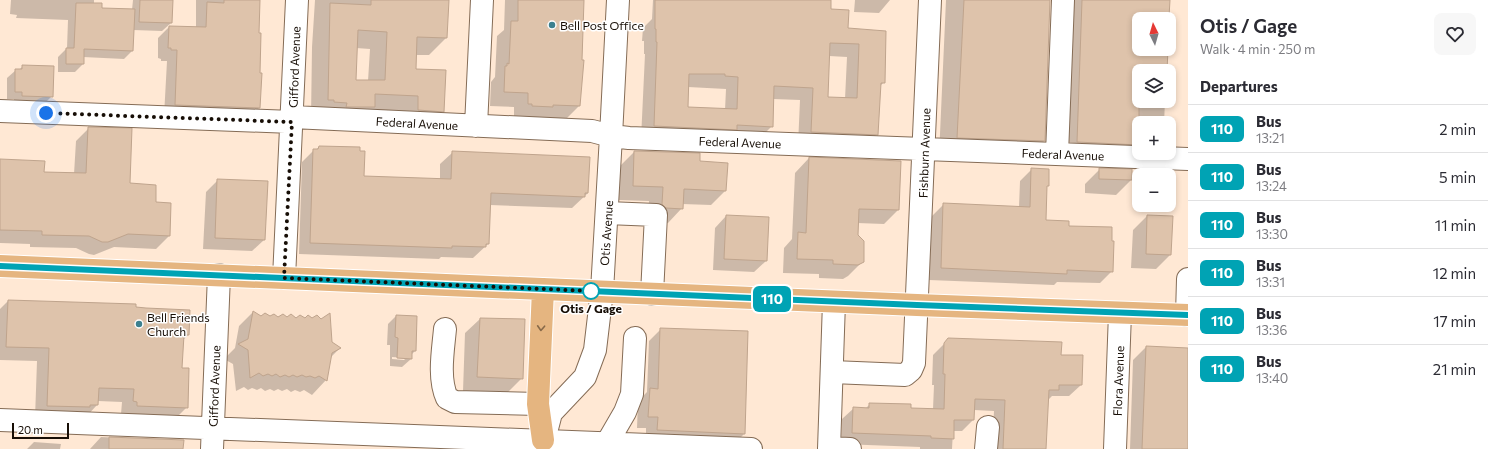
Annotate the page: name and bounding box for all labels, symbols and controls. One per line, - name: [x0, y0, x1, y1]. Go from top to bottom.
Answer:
- north arrow: [1132, 12, 1176, 56]
- map controls: [1132, 12, 1176, 212]
- button: heart: [1434, 13, 1476, 55]
- text: Otis / Gage: [1200, 14, 1297, 37]
- place label: Bell Post Office: [560, 18, 644, 32]
- marker: Bell Post Office: [547, 20, 557, 30]
- street label: Gifford Avenue: [286, 26, 302, 108]
- text: Walk · 4 min · 250 m: [1200, 41, 1315, 57]
- button: layers: [1132, 64, 1176, 108]
- text: Departures: [1200, 77, 1278, 95]
- your location: [36, 103, 56, 123]
- street label: Fishburn Avenue: [915, 108, 933, 198]
- text: Bus: [1256, 112, 1281, 130]
- street label: Federal Avenue: [375, 114, 459, 132]
- button: +: [1132, 116, 1176, 160]
- text: 110: [1211, 120, 1233, 137]
- text: 2 min: [1439, 120, 1476, 138]
- text: 13:21: [1256, 130, 1285, 146]
- street label: Federal Avenue: [699, 134, 781, 150]
- street label: Federal Avenue: [1022, 146, 1104, 162]
- text: Bus: [1256, 160, 1281, 178]
- button: −: [1132, 168, 1176, 212]
- text: 110: [1211, 168, 1233, 185]
- text: 5 min: [1439, 168, 1476, 186]
- text: 13:24: [1256, 178, 1287, 194]
- street label: Otis Avenue: [597, 200, 615, 266]
- text: Bus: [1256, 208, 1281, 226]
- text: 110: [1211, 216, 1233, 233]
- text: 11 min: [1435, 216, 1476, 234]
- text: 13:30: [1256, 226, 1288, 242]
- text: Bus: [1256, 256, 1281, 274]
- text: 110: [1211, 264, 1233, 281]
- text: 12 min: [1433, 264, 1476, 282]
- text: 13:31: [1256, 274, 1285, 290]
- marker: Otis / Gage: [582, 282, 600, 300]
- line badge: 110: [749, 286, 795, 312]
- text: 110: [761, 290, 783, 307]
- place label: Otis / Gage: [560, 301, 622, 315]
- text: Bus: [1256, 304, 1281, 322]
- place label: Bell Friends Church: [147, 310, 210, 338]
- text: 110: [1211, 312, 1233, 329]
- text: 17 min: [1433, 312, 1476, 330]
- marker: Bell Friends Church: [134, 319, 144, 329]
- text: 13:36: [1256, 322, 1287, 338]
- one-way arrow: [537, 325, 546, 331]
- street label: Gifford Avenue: [206, 345, 222, 427]
- street label: Flora Avenue: [1110, 346, 1126, 416]
- text: Bus: [1256, 352, 1281, 370]
- text: 110: [1211, 360, 1233, 377]
- text: 21 min: [1433, 360, 1476, 378]
- text: 13:40: [1256, 370, 1288, 386]
- scale bar: [12, 421, 69, 440]
- text: 20 m: [18, 423, 43, 436]

